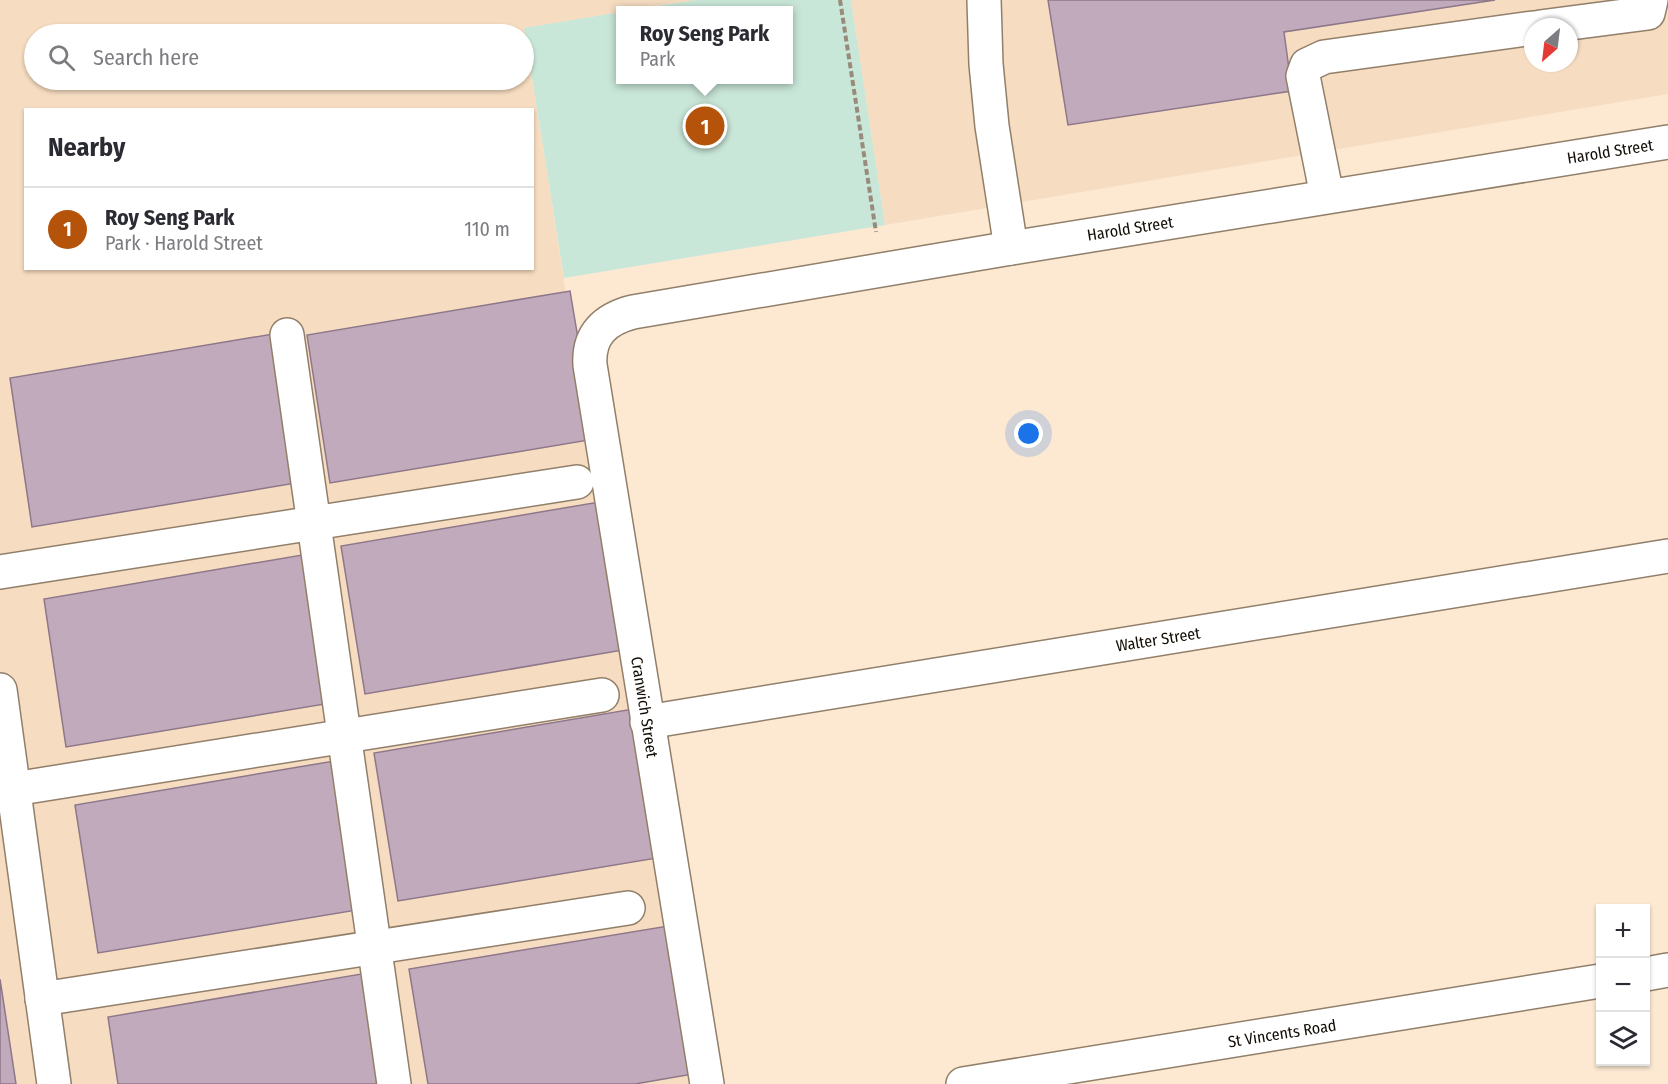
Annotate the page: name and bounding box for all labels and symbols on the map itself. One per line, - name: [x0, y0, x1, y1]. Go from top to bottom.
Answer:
- north arrow: [1524, 18, 1578, 72]
- pin: 1: [686, 104, 724, 148]
- street label: Harold Street: [1566, 135, 1655, 168]
- street label: Harold Street: [1086, 212, 1175, 245]
- your location: [1014, 419, 1043, 448]
- street label: Walter Street: [1115, 623, 1202, 656]
- street label: Cranwich Street: [627, 655, 662, 760]
- street label: St Vincents Road: [1227, 1016, 1338, 1051]

